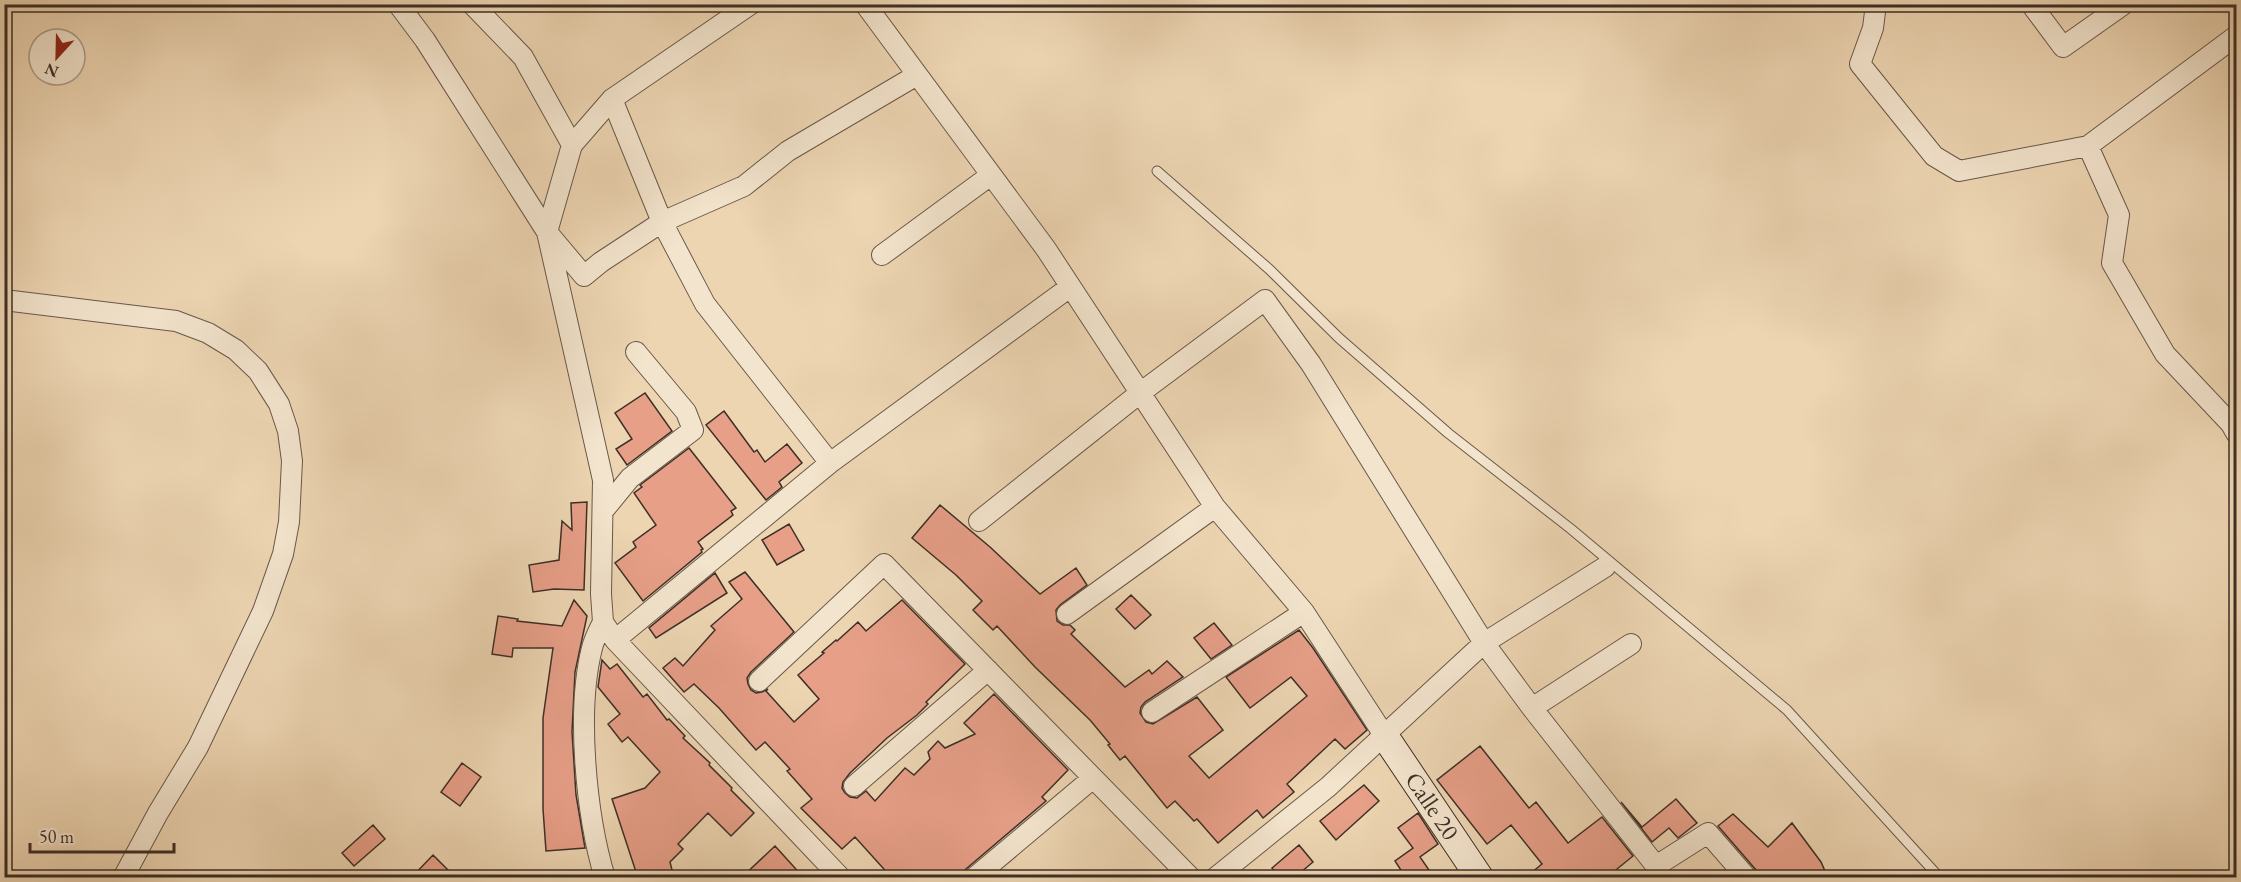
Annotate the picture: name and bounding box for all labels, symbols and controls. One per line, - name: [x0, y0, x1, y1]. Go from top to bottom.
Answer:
- north arrow: [27, 27, 87, 87]
- text: N: [42, 58, 62, 83]
- street label: Calle 20: [1398, 766, 1466, 846]
- scale bar: [30, 816, 174, 854]
- text: 50 m: [39, 825, 74, 848]

